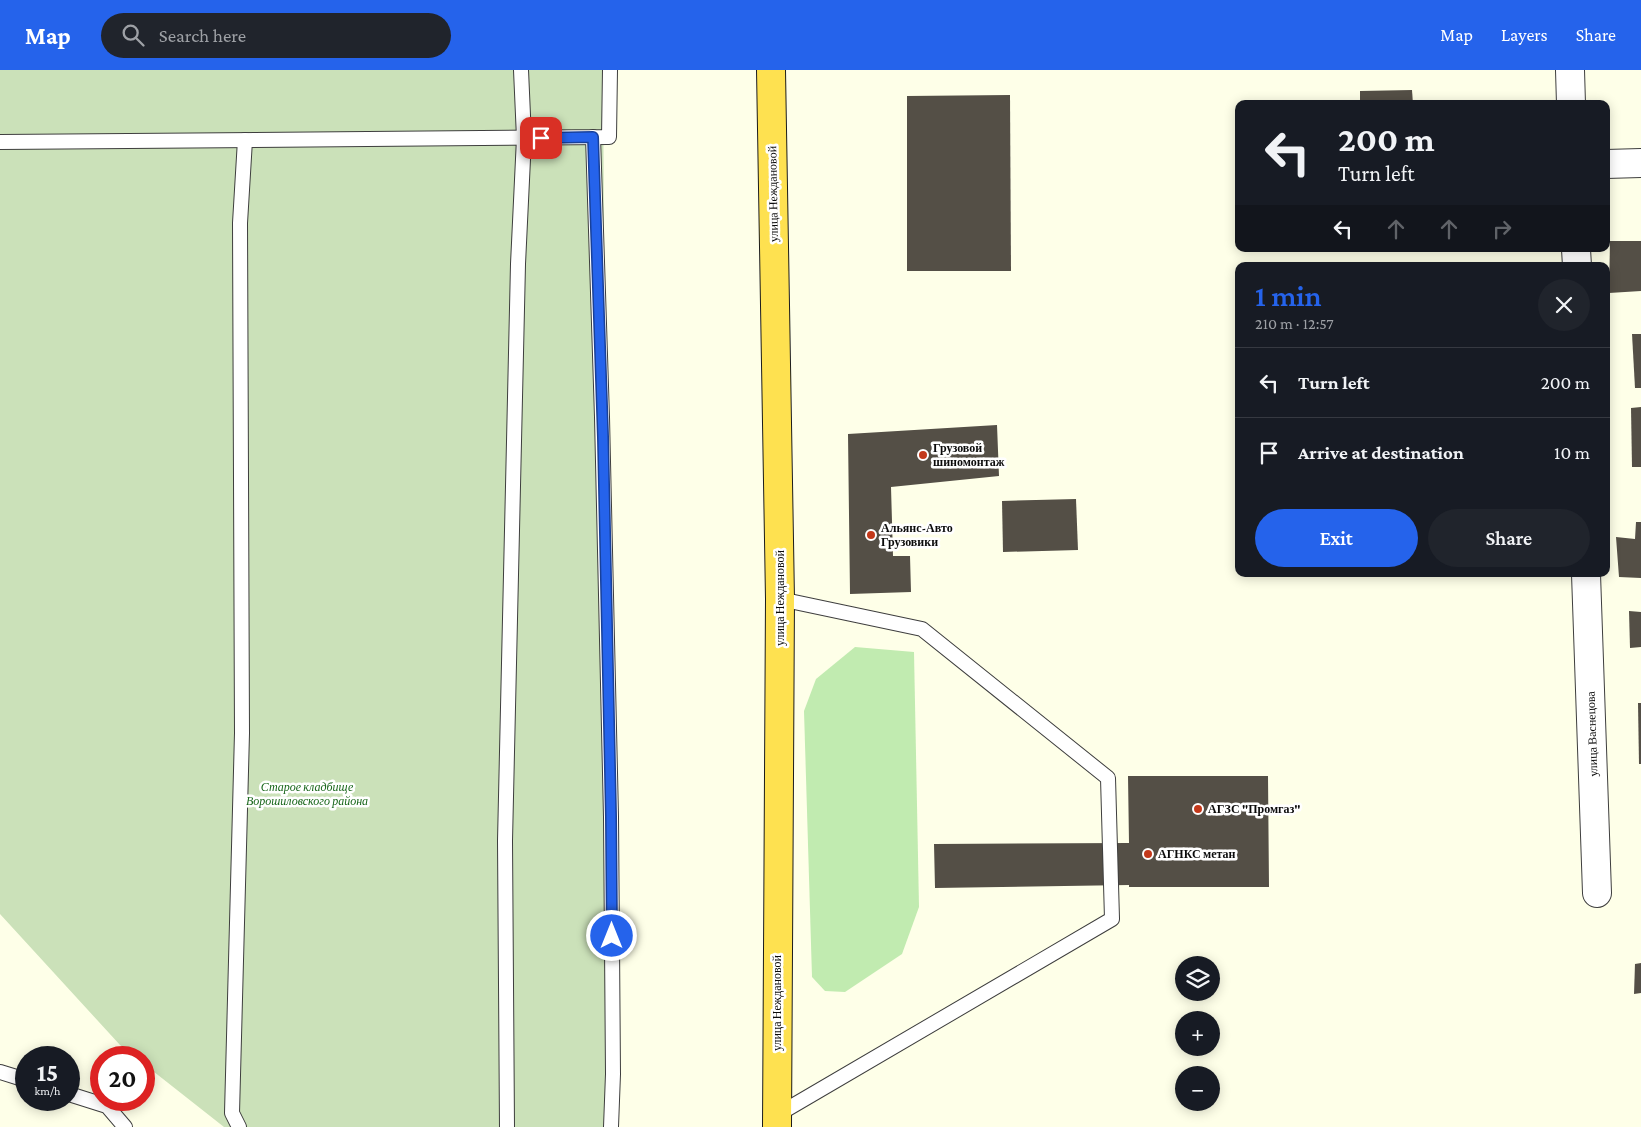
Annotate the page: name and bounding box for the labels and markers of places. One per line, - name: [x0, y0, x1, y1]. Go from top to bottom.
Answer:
- pin: [520, 117, 562, 159]
- place label: Грузовой шиномонтаж: [933, 441, 1005, 469]
- marker: Грузовой шиномонтаж: [917, 449, 929, 461]
- place label: Альянс-Авто Грузовики: [881, 521, 953, 549]
- marker: Альянс-Авто Грузовики: [865, 529, 877, 541]
- place label: АГЗС "Промгаз": [1208, 802, 1301, 816]
- marker: АГЗС "Промгаз": [1192, 803, 1204, 815]
- place label: АГНКС метан: [1158, 847, 1236, 861]
- marker: АГНКС метан: [1142, 848, 1154, 860]

